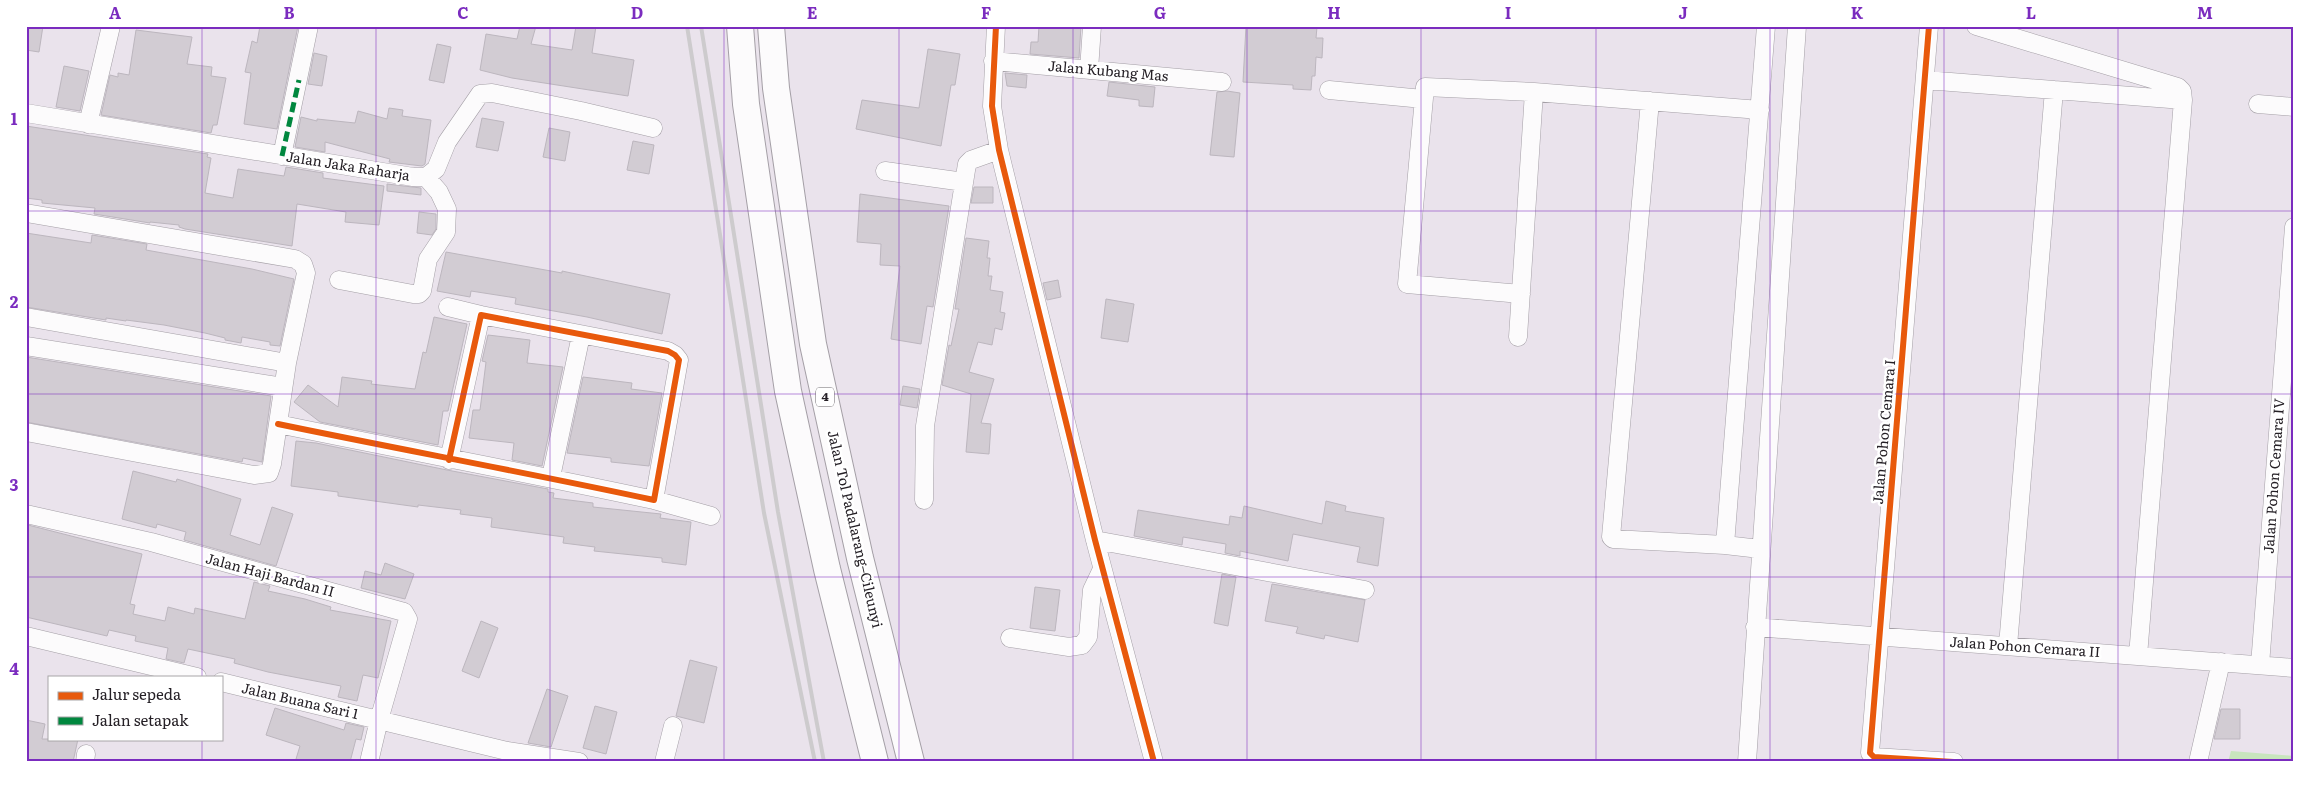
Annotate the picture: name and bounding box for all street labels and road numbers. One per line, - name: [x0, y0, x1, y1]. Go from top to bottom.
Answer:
- street label: Jalan Kubang Mas: [1047, 55, 1169, 85]
- street label: Jalan Jaka Raharja: [285, 145, 412, 185]
- street label: Jalan Pohon Cemara I: [1867, 359, 1899, 505]
- road number: 4: [816, 388, 834, 407]
- street label: Jalan Pohon Cemara IV: [2258, 397, 2288, 554]
- street label: Jalan Tol Padalarang–Cileunyi: [823, 428, 889, 630]
- street label: Jalan Haji Bardan II: [204, 547, 337, 601]
- street label: Jalan Pohon Cemara II: [1949, 631, 2101, 661]
- street label: Jalan Buana Sari 1: [240, 677, 361, 723]

